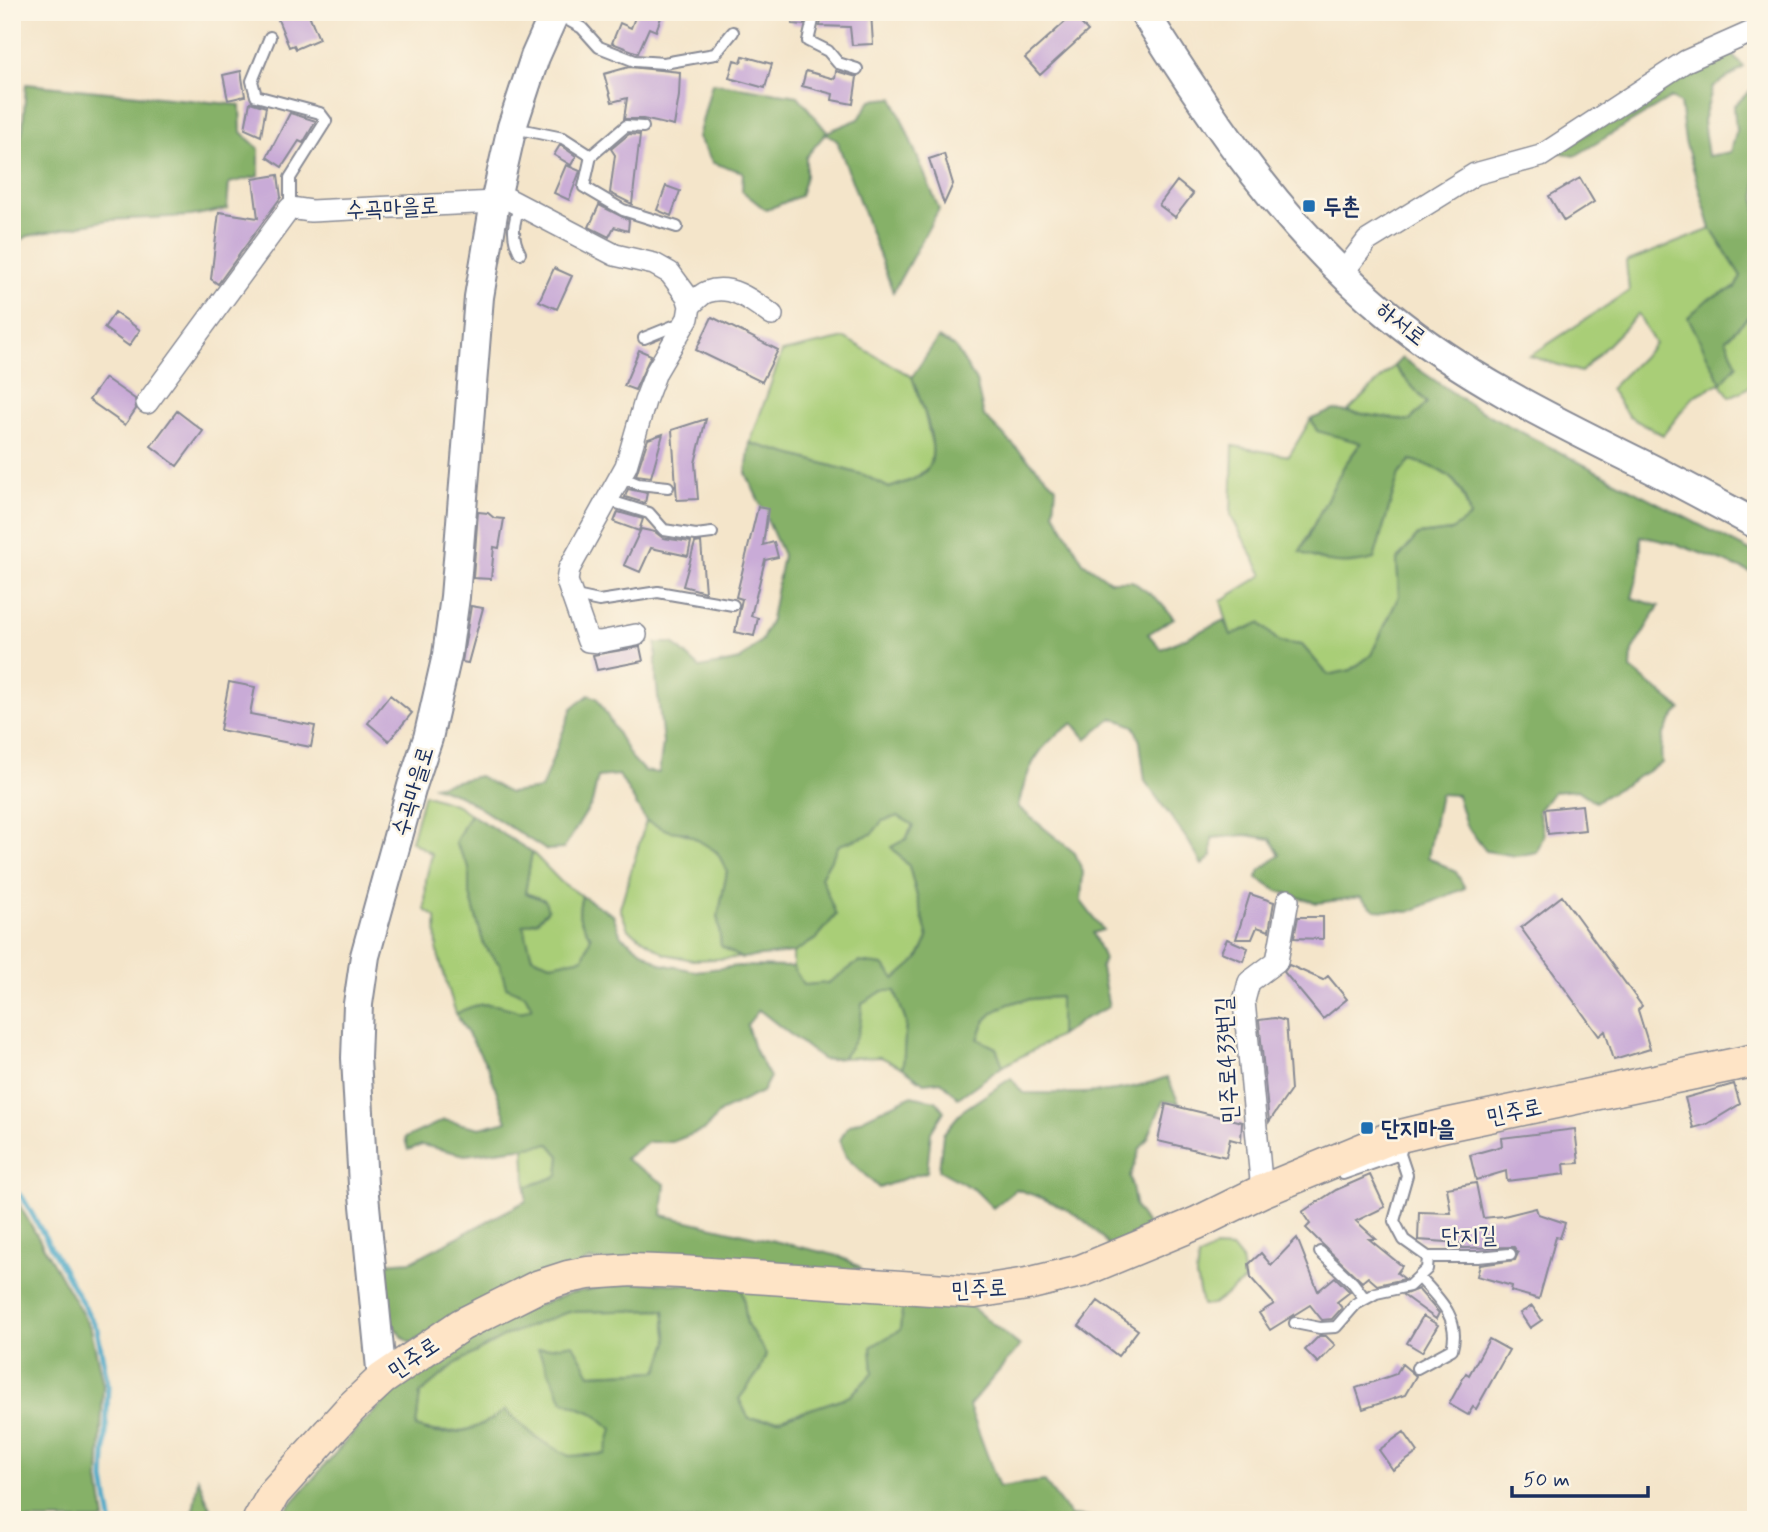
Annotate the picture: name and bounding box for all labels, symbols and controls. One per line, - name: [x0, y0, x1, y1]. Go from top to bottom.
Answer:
- street label: 수곡마을로: [345, 192, 439, 226]
- place label: 두촌: [1323, 193, 1360, 223]
- marker: 두촌: [1301, 198, 1317, 214]
- street label: 하서로: [1370, 296, 1432, 353]
- street label: 수곡마을로: [386, 743, 442, 840]
- street label: 민주로433번길: [1210, 996, 1246, 1124]
- street label: 민주로: [1484, 1093, 1545, 1133]
- place label: 단지마을: [1381, 1115, 1455, 1145]
- marker: 단지마을: [1359, 1120, 1375, 1136]
- street label: 단지길: [1441, 1221, 1497, 1253]
- street label: 민주로: [951, 1274, 1008, 1306]
- street label: 민주로: [383, 1331, 446, 1387]
- scale bar: [1512, 1455, 1649, 1499]
- text: 50 m: [1523, 1466, 1570, 1494]

